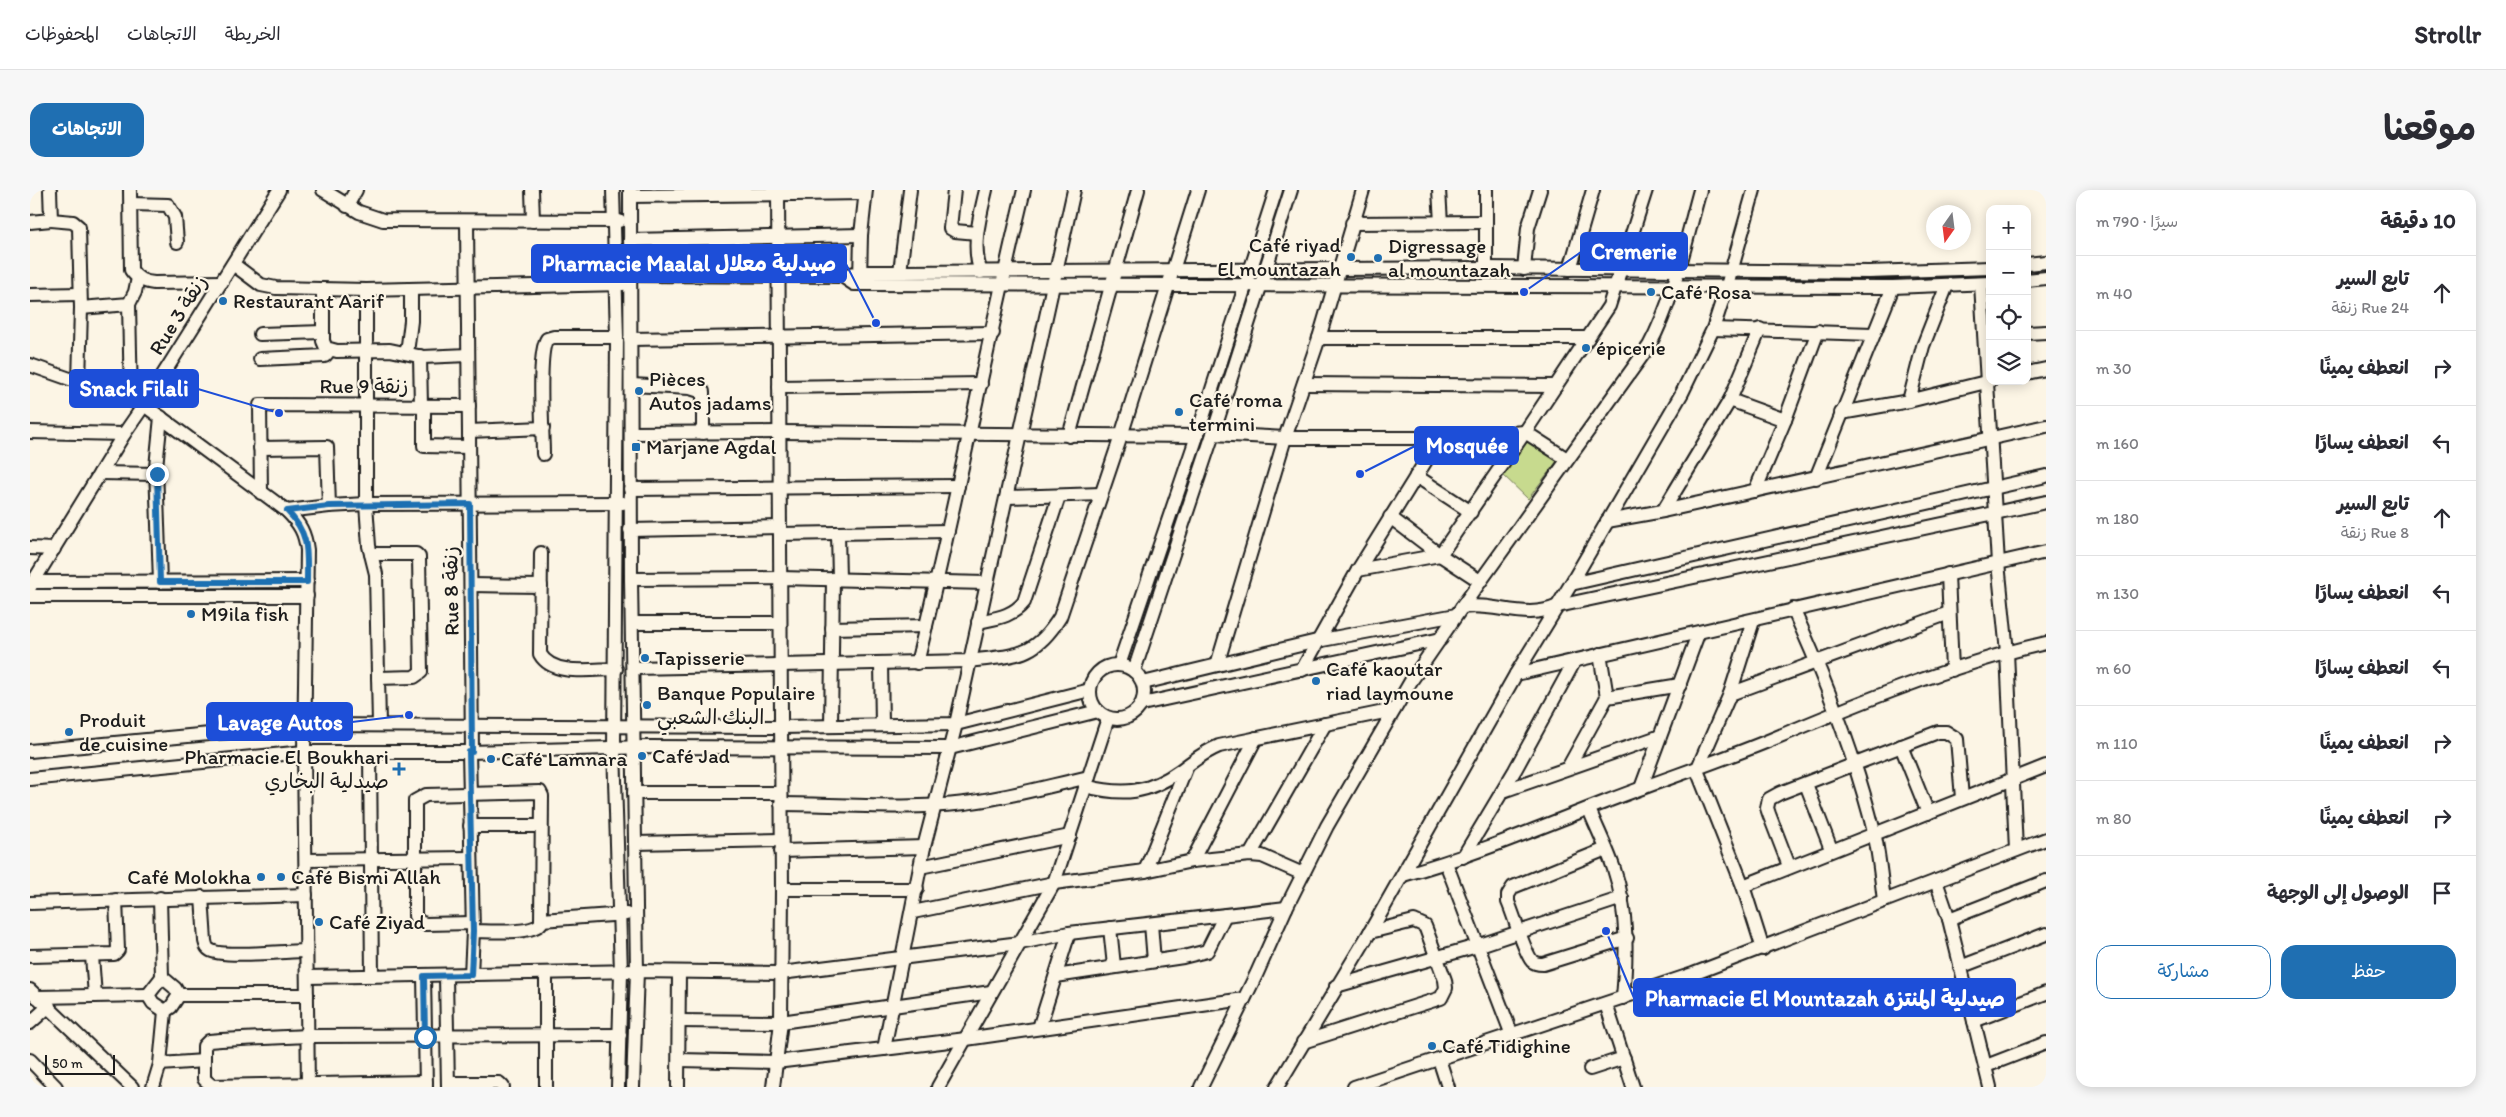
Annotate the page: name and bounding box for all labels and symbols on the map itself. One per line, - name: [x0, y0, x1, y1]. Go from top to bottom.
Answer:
- north arrow: [1926, 205, 1971, 250]
- place label: Café riyad El mountazah: [1217, 232, 1341, 281]
- place label: Digressage al mountazah: [1388, 233, 1511, 282]
- callout: Cremerie: [1581, 233, 1687, 270]
- text: Cremerie: [1591, 238, 1677, 265]
- callout: Pharmacie Maalal صيدلية معلال: [532, 245, 846, 282]
- text: Pharmacie Maalal صيدلية معلال: [542, 250, 836, 277]
- marker: Café riyad El mountazah: [1345, 251, 1357, 263]
- marker: Digressage al mountazah: [1372, 252, 1384, 264]
- street label: Rue 3 زنقة: [143, 270, 212, 359]
- place label: Café Rosa: [1661, 279, 1751, 304]
- marker: Café Rosa: [1645, 286, 1657, 298]
- place label: Restaurant Aarif: [233, 288, 384, 313]
- marker: Restaurant Aarif: [217, 295, 229, 307]
- place label: épicerie: [1596, 335, 1666, 360]
- marker: épicerie: [1580, 342, 1592, 354]
- place label: Pièces Autos jadams: [649, 366, 771, 415]
- callout: Snack Filali: [70, 370, 198, 407]
- street label: Rue 9 زنقة: [319, 373, 409, 398]
- text: Snack Filali: [79, 375, 189, 402]
- marker: Pièces Autos jadams: [633, 385, 645, 397]
- place label: Café roma termini: [1189, 387, 1283, 436]
- marker: Café roma termini: [1173, 406, 1185, 418]
- callout: Mosquée: [1415, 427, 1518, 464]
- text: Mosquée: [1426, 432, 1509, 459]
- place label: Marjane Agdal: [646, 434, 776, 459]
- marker: Marjane Agdal: [630, 441, 642, 453]
- route end: [146, 463, 169, 486]
- street label: Rue 8 زنقة: [437, 546, 464, 636]
- place label: M9ila fish: [201, 601, 289, 626]
- marker: M9ila fish: [185, 608, 197, 620]
- place label: Tapisserie: [655, 645, 745, 670]
- marker: Tapisserie: [639, 652, 651, 664]
- place label: Café kaoutar riad laymoune: [1326, 656, 1454, 705]
- marker: Café kaoutar riad laymoune: [1310, 675, 1322, 687]
- place label: Banque Populaire البنك الشعبي: [657, 680, 815, 736]
- marker: Banque Populaire البنك الشعبي: [641, 699, 653, 711]
- callout: Lavage Autos: [207, 703, 352, 740]
- place label: Produit de cuisine: [79, 707, 168, 756]
- text: Lavage Autos: [217, 709, 343, 736]
- marker: Produit de cuisine: [63, 726, 75, 738]
- place label: Café Jad: [652, 743, 730, 768]
- place label: Pharmacie El Boukhari صيدلية البخاري: [184, 744, 389, 796]
- place label: Café Lamnara: [501, 746, 627, 771]
- marker: Café Jad: [636, 750, 648, 762]
- marker: Café Lamnara: [485, 753, 497, 765]
- marker: Pharmacie El Boukhari صيدلية البخاري: [393, 763, 405, 775]
- place label: Café Molokha: [127, 864, 251, 889]
- place label: Café Bismi Allah: [291, 864, 441, 889]
- marker: Café Molokha: [255, 871, 267, 883]
- marker: Café Bismi Allah: [275, 871, 287, 883]
- place label: Café Ziyad: [329, 909, 426, 934]
- marker: Café Ziyad: [313, 916, 325, 928]
- callout: Pharmacie El Mountazah صيدلية المنتزه: [1634, 979, 2015, 1016]
- text: Pharmacie El Mountazah صيدلية المنتزه: [1645, 985, 2005, 1012]
- route start: [414, 1026, 437, 1049]
- place label: Café Tidighine: [1442, 1033, 1571, 1058]
- marker: Café Tidighine: [1426, 1040, 1438, 1052]
- scale bar: [45, 1052, 115, 1075]

